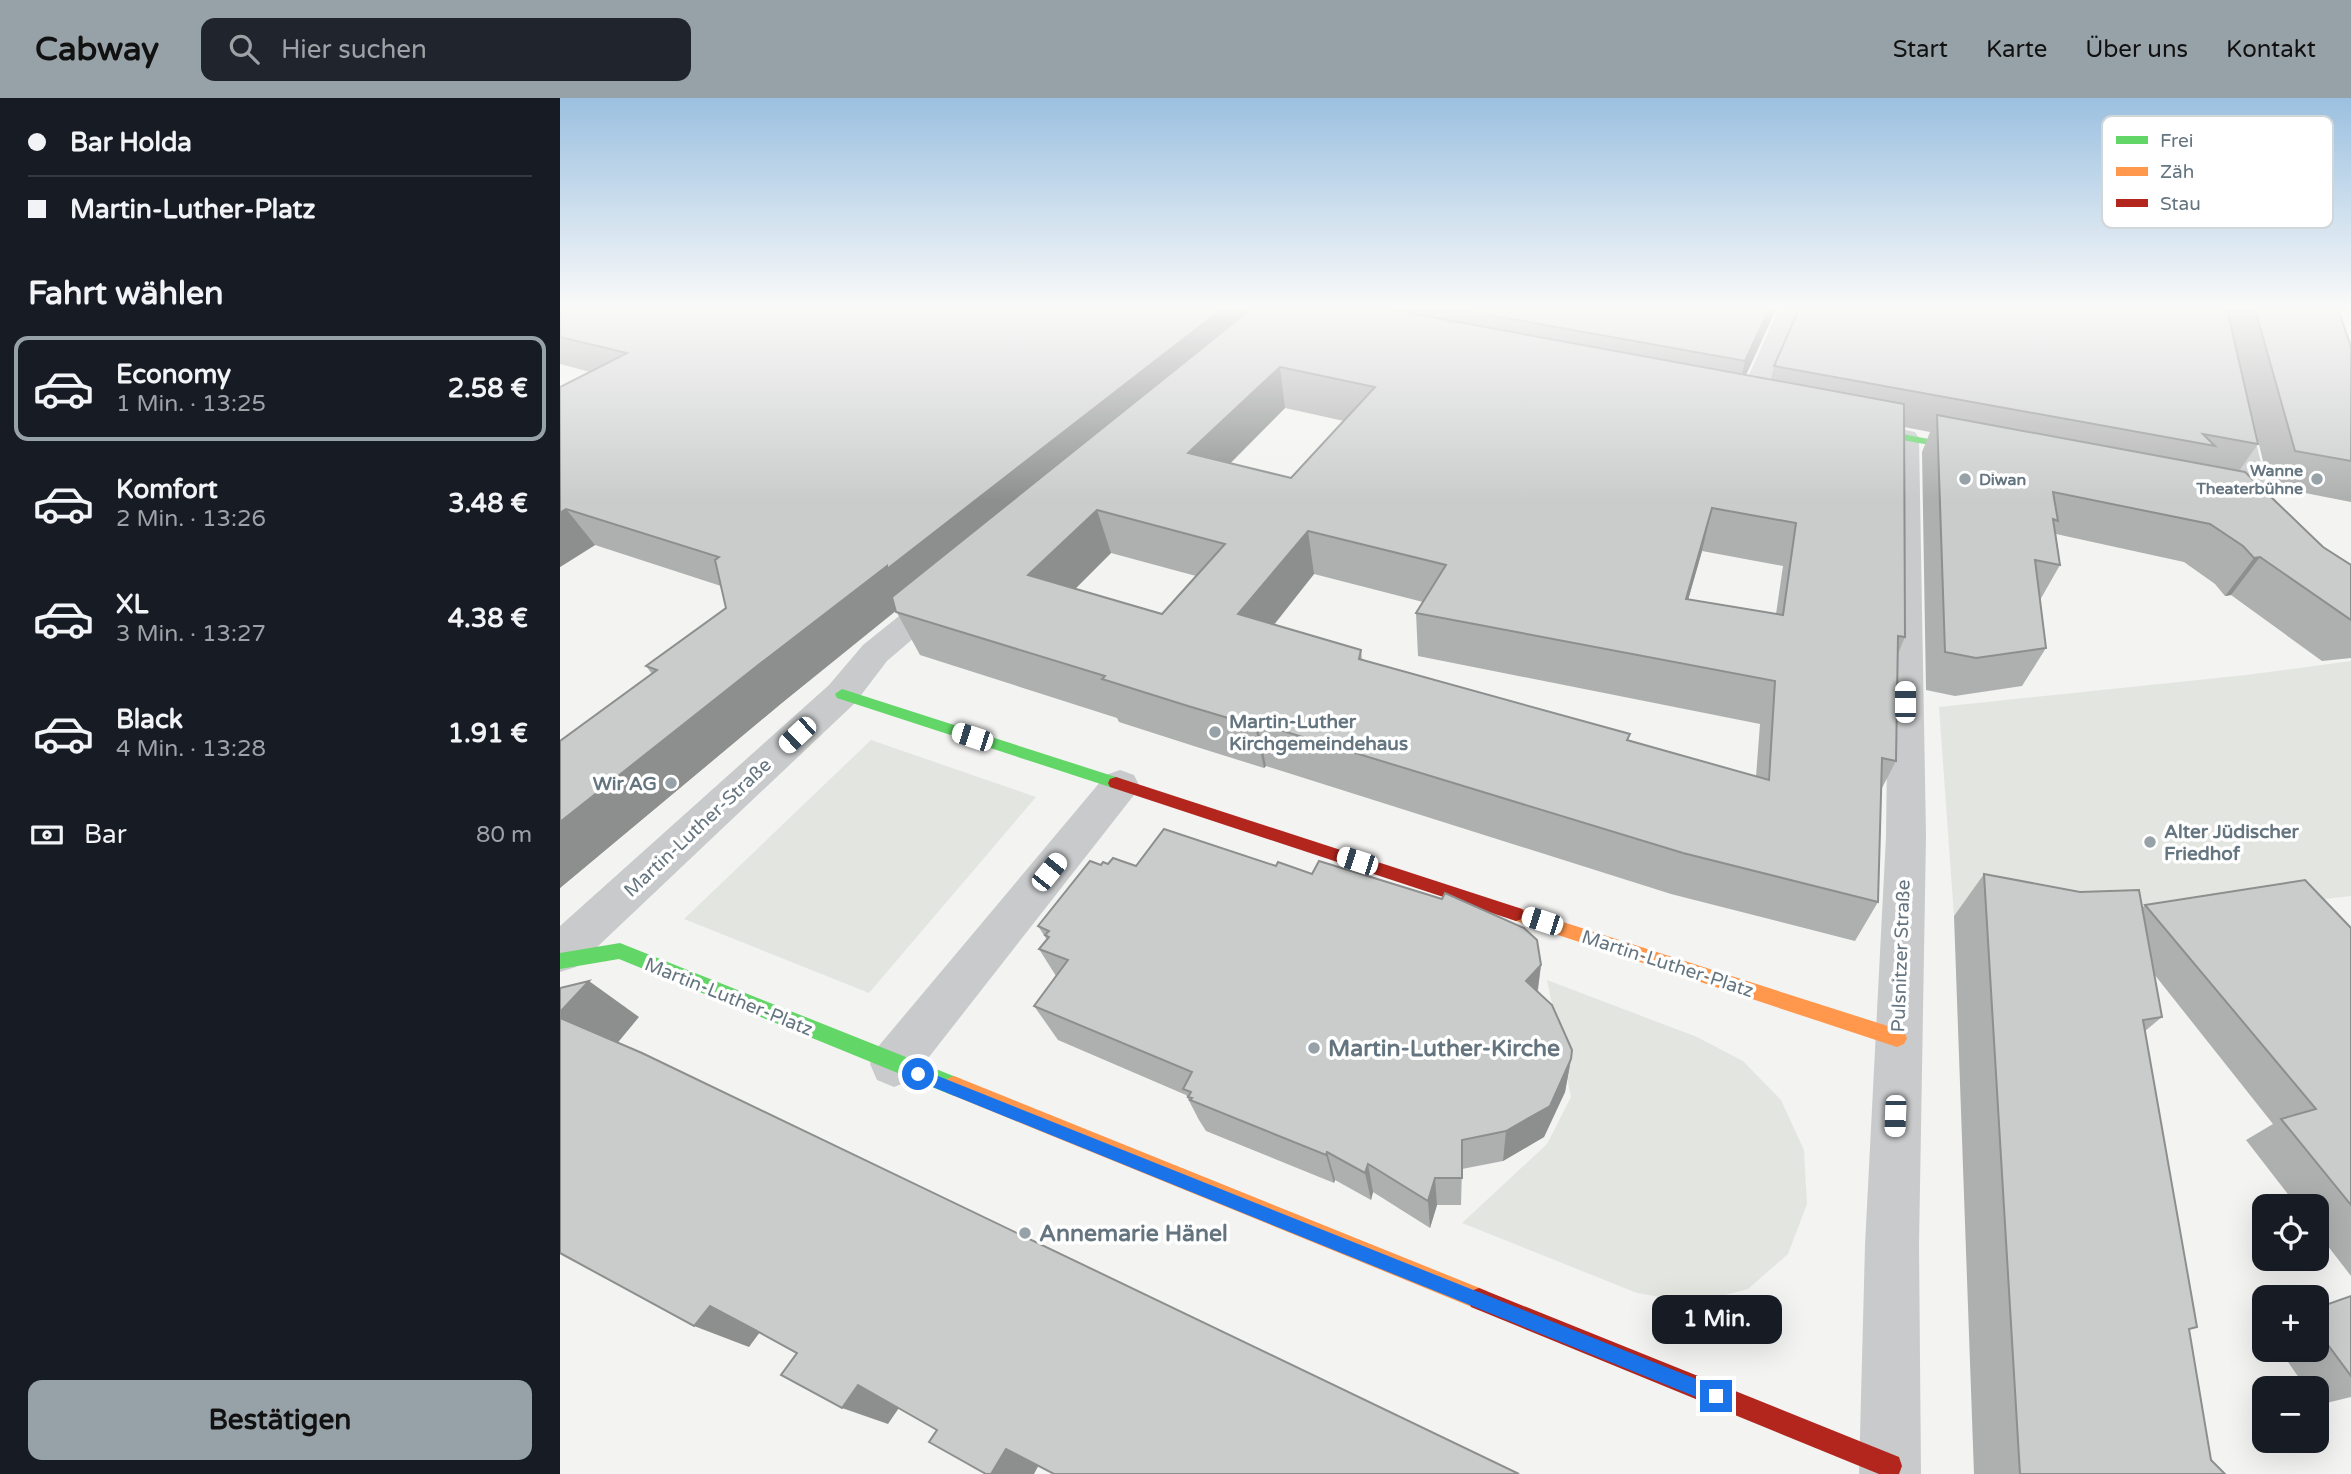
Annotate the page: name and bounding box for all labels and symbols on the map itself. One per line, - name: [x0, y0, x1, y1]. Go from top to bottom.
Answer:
- legend: [2102, 116, 2333, 228]
- text: Frei: [2160, 130, 2194, 152]
- text: Zäh: [2160, 161, 2194, 183]
- text: Stau: [2160, 193, 2201, 215]
- place label: Wanne Theaterbühne: [2195, 461, 2303, 499]
- place label: Diwan: [1979, 470, 2026, 490]
- marker: Diwan: [1957, 471, 1973, 487]
- marker: Wanne Theaterbühne: [2309, 471, 2325, 487]
- car: [1895, 681, 1916, 723]
- place label: Martin-Luther Kirchgemeindehaus: [1229, 711, 1408, 756]
- car: [775, 713, 820, 757]
- car: [949, 721, 996, 753]
- marker: Martin-Luther Kirchgemeindehaus: [1207, 724, 1223, 740]
- street label: Martin-Luther-Straße: [620, 754, 776, 902]
- place label: Wir AG: [593, 773, 657, 795]
- marker: Wir AG: [663, 775, 679, 791]
- place label: Alter Jüdischer Friedhof: [2164, 821, 2300, 865]
- marker: Alter Jüdischer Friedhof: [2142, 834, 2158, 850]
- car: [1334, 845, 1381, 877]
- car: [1028, 849, 1071, 895]
- street label: Pulsnitzer Straße: [1887, 879, 1915, 1033]
- car: [1519, 905, 1566, 937]
- street label: Martin-Luther-Platz: [1579, 926, 1756, 1002]
- street label: Martin-Luther-Platz: [641, 953, 816, 1041]
- place label: Martin-Luther-Kirche: [1328, 1035, 1560, 1063]
- marker: Martin-Luther-Kirche: [1306, 1040, 1322, 1056]
- route start: [902, 1058, 934, 1090]
- car: [1884, 1095, 1907, 1137]
- place label: Annemarie Hänel: [1039, 1220, 1228, 1248]
- marker: Annemarie Hänel: [1017, 1225, 1033, 1241]
- callout: 1 Min.: [1651, 1294, 1781, 1344]
- route end: [1700, 1380, 1732, 1412]

